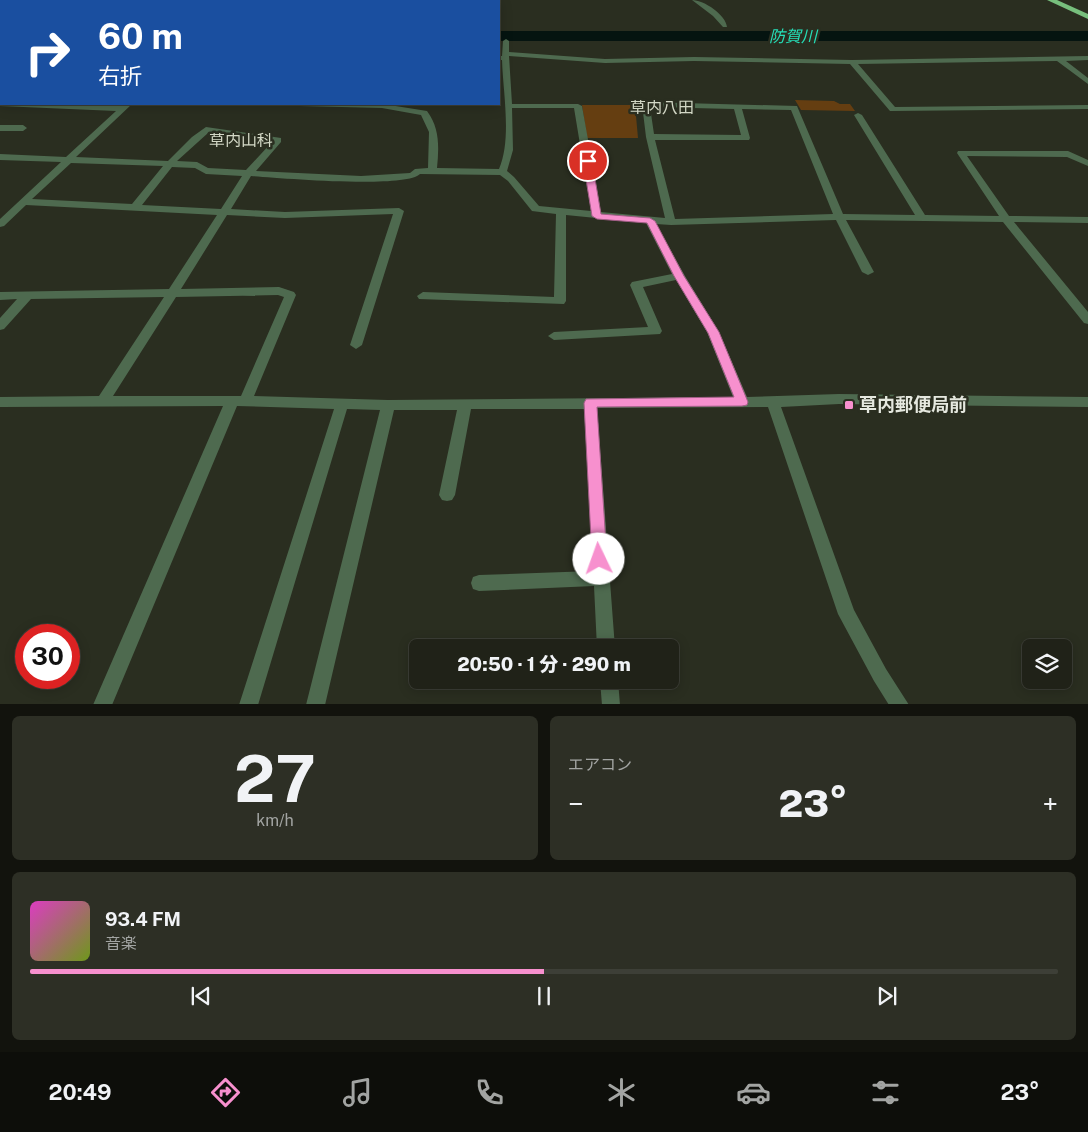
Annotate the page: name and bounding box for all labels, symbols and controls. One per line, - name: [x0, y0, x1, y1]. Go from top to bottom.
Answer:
- text: 60 m: [98, 16, 183, 57]
- icon: right: [15, 20, 80, 85]
- water label: 防賀川: [769, 27, 819, 46]
- text: 右折: [98, 63, 142, 89]
- district label: 草内八田: [630, 98, 694, 117]
- district label: 草内山科: [209, 131, 273, 150]
- pin: [567, 140, 609, 182]
- icon: arrive: [574, 147, 602, 175]
- place label: 草内郵便局前: [859, 394, 967, 415]
- marker: 草内郵便局前: [843, 399, 855, 411]
- position arrow: [572, 532, 624, 584]
- speed limit sign: 30: [15, 624, 80, 689]
- map controls: [1022, 639, 1072, 689]
- button: layers: [1022, 639, 1072, 689]
- text: 20:50 · 1 分 · 290 m: [457, 653, 631, 675]
- text: 27: [234, 740, 316, 817]
- text: エアコン: [568, 755, 632, 774]
- text: 23°: [779, 781, 847, 826]
- text: −: [568, 787, 584, 820]
- text: +: [1042, 787, 1058, 820]
- text: km/h: [256, 811, 294, 830]
- text: 93.4 FM: [105, 908, 181, 930]
- text: 音楽: [105, 934, 137, 953]
- icon: previous: [187, 982, 215, 1010]
- icon: pause: [530, 982, 558, 1010]
- icon: next: [873, 982, 901, 1010]
- icon: directions: [208, 1075, 243, 1110]
- icon: music: [340, 1075, 375, 1110]
- icon: phone: [472, 1075, 507, 1110]
- icon: climate: [604, 1075, 639, 1110]
- icon: car: [736, 1075, 771, 1110]
- icon: filters: [868, 1075, 903, 1110]
- text: 20:49: [49, 1079, 111, 1105]
- text: 23°: [1000, 1079, 1039, 1105]

